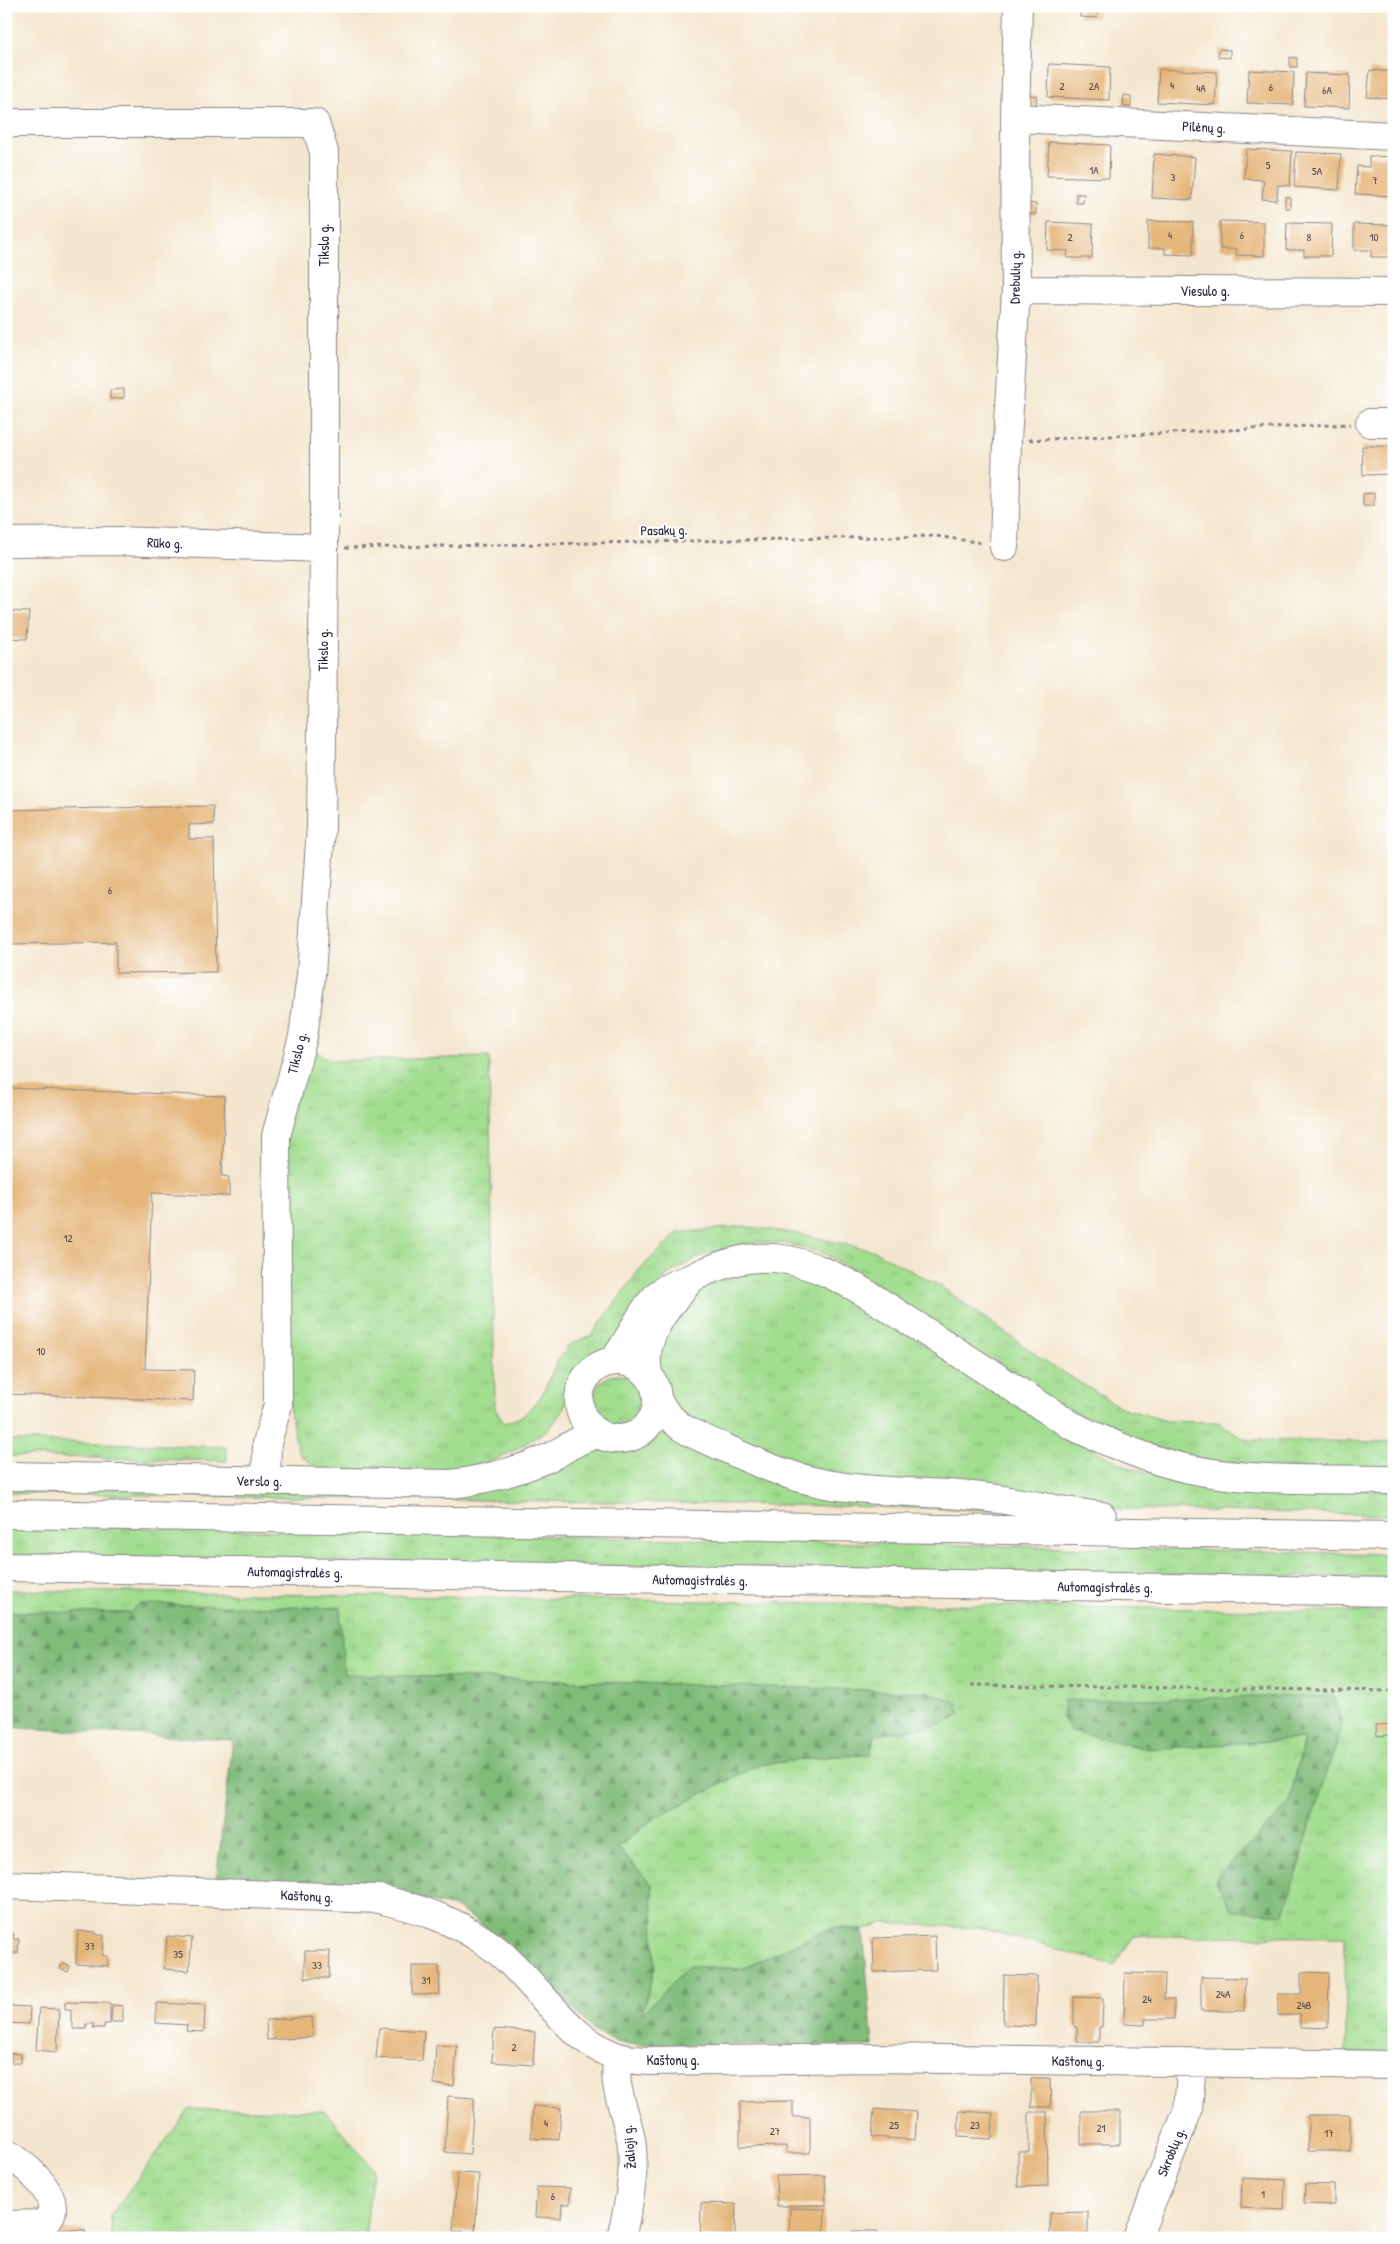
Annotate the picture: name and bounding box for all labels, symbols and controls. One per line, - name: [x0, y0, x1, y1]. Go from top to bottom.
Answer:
- house number: 4: [1170, 78, 1174, 92]
- house number: 2: [1059, 79, 1065, 93]
- house number: 2A: [1089, 79, 1100, 93]
- house number: 6: [1269, 80, 1274, 94]
- house number: 4A: [1196, 81, 1206, 95]
- house number: 6A: [1322, 83, 1333, 97]
- street label: Pilėnų g.: [1182, 116, 1226, 138]
- house number: 5: [1266, 158, 1271, 172]
- house number: 1A: [1089, 163, 1099, 177]
- house number: 5A: [1312, 164, 1323, 178]
- house number: 3: [1171, 170, 1176, 184]
- house number: 7: [1372, 173, 1378, 187]
- street label: Tikslo g.: [314, 224, 334, 266]
- house number: 4: [1168, 228, 1172, 242]
- house number: 6: [1240, 228, 1245, 242]
- house number: 2: [1067, 230, 1073, 244]
- house number: 8: [1307, 230, 1312, 244]
- house number: 10: [1370, 230, 1379, 244]
- street label: Drebulių g.: [1005, 250, 1025, 304]
- street label: Viesulo g.: [1180, 281, 1230, 301]
- street label: Pasakų g.: [640, 520, 688, 540]
- street label: Rūko g.: [147, 532, 183, 554]
- street label: Tikslo g.: [313, 628, 333, 672]
- house number: 6: [108, 883, 113, 897]
- street label: Tikslo g.: [282, 1030, 312, 1076]
- house number: 12: [63, 1231, 73, 1245]
- house number: 10: [37, 1344, 46, 1358]
- street label: Verslo g.: [236, 1471, 282, 1491]
- street label: Automagistralės g.: [247, 1561, 343, 1583]
- street label: Automagistralės g.: [652, 1569, 748, 1591]
- street label: Automagistralės g.: [1057, 1576, 1153, 1598]
- street label: Kaštonų g.: [280, 1885, 334, 1907]
- house number: 37: [85, 1939, 95, 1953]
- house number: 35: [173, 1947, 183, 1961]
- house number: 33: [312, 1958, 322, 1972]
- house number: 31: [422, 1973, 430, 1987]
- house number: 24A: [1216, 1987, 1231, 2001]
- house number: 24: [1142, 1992, 1152, 2006]
- house number: 24B: [1297, 1998, 1312, 2012]
- house number: 2: [511, 2040, 517, 2054]
- street label: Kaštonų g.: [646, 2050, 700, 2070]
- street label: Kaštonų g.: [1051, 2051, 1105, 2071]
- house number: 4: [544, 2116, 548, 2130]
- house number: 25: [889, 2118, 899, 2132]
- house number: 23: [970, 2118, 980, 2132]
- house number: 21: [1096, 2121, 1106, 2135]
- street label: Žalioji g.: [617, 2124, 641, 2170]
- house number: 27: [770, 2124, 780, 2138]
- street label: Skroblų g.: [1152, 2125, 1190, 2179]
- house number: 17: [1324, 2126, 1334, 2140]
- house number: 1: [1261, 2187, 1265, 2201]
- house number: 6: [551, 2189, 556, 2203]

